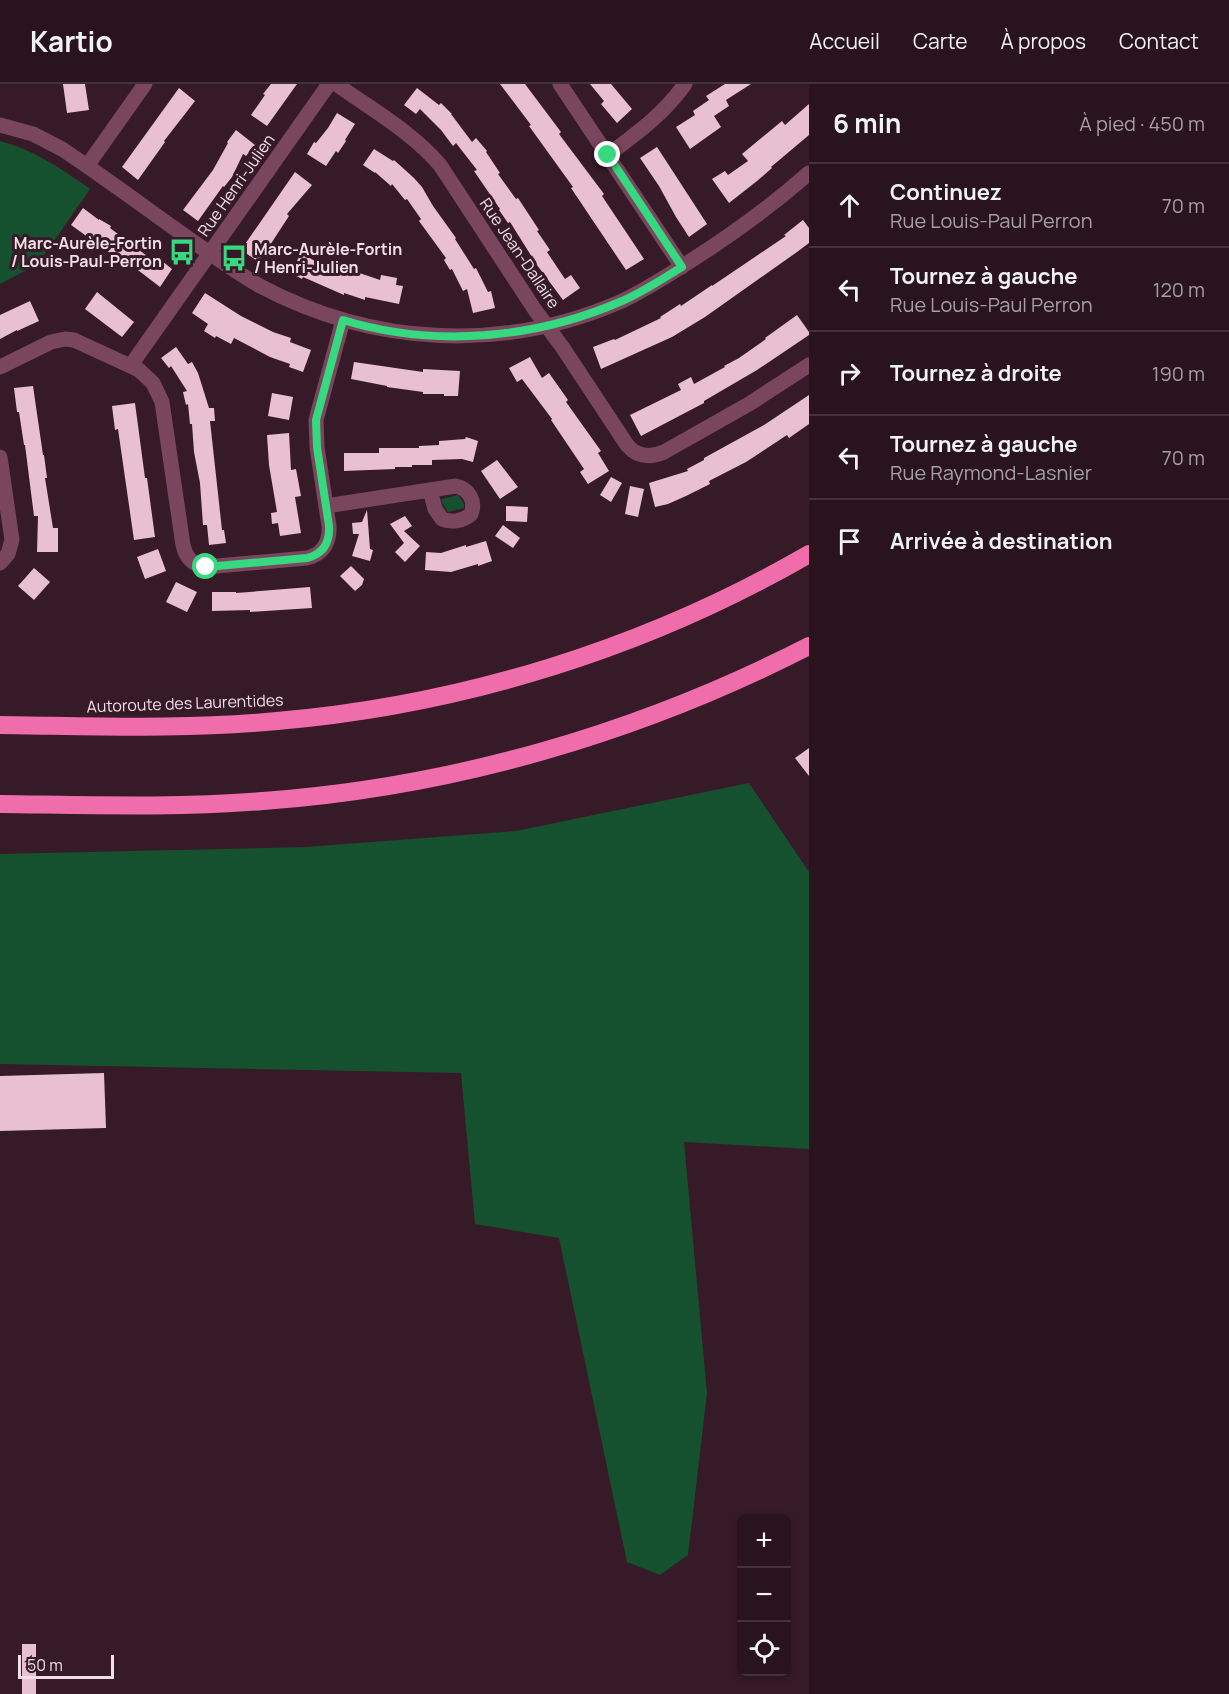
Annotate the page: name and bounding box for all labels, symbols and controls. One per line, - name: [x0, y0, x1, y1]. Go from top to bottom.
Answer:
- text: Kartio: [30, 22, 113, 60]
- text: Accueil: [809, 27, 880, 55]
- text: Carte: [913, 27, 967, 55]
- text: À propos: [1000, 27, 1086, 55]
- text: Contact: [1119, 27, 1199, 55]
- text: 6 min: [833, 105, 901, 141]
- text: À pied · 450 m: [1079, 110, 1205, 137]
- street label: Rue Henri-Julien: [192, 129, 280, 241]
- route end: [594, 141, 620, 167]
- text: Continuez: [890, 177, 1002, 207]
- icon: ahead: [833, 189, 866, 222]
- text: 70 m: [1162, 192, 1205, 219]
- street label: Rue Jean-Dallaire: [475, 194, 565, 312]
- text: Rue Louis-Paul Perron: [890, 207, 1093, 234]
- place label: Marc-Aurèle-Fortin / Louis-Paul-Perron: [11, 232, 162, 272]
- bus stop icon: Marc-Aurèle-Fortin / Louis-Paul-Perron: [167, 237, 197, 267]
- place label: Marc-Aurèle-Fortin / Henri-Julien: [254, 238, 402, 278]
- bus stop icon: Marc-Aurèle-Fortin / Henri-Julien: [219, 243, 249, 273]
- text: Tournez à gauche: [890, 261, 1077, 291]
- icon: left: [833, 273, 866, 306]
- text: 120 m: [1153, 276, 1205, 303]
- text: Rue Louis-Paul Perron: [890, 291, 1093, 318]
- icon: right: [833, 357, 866, 390]
- text: Tournez à droite: [890, 358, 1062, 388]
- text: 190 m: [1152, 360, 1205, 387]
- text: Tournez à gauche: [890, 429, 1077, 459]
- icon: left: [833, 441, 866, 474]
- text: 70 m: [1162, 444, 1205, 471]
- text: Rue Raymond-Lasnier: [890, 459, 1092, 486]
- icon: arrive: [833, 525, 866, 558]
- text: Arrivée à destination: [890, 526, 1113, 556]
- route start: [192, 553, 218, 579]
- street label: Autoroute des Laurentides: [86, 689, 284, 717]
- map controls: [737, 1514, 791, 1676]
- button: +: [737, 1514, 791, 1568]
- button: −: [737, 1568, 791, 1622]
- button: locate: [737, 1622, 791, 1676]
- scale bar: [18, 1652, 114, 1680]
- text: 50 m: [27, 1654, 63, 1676]

